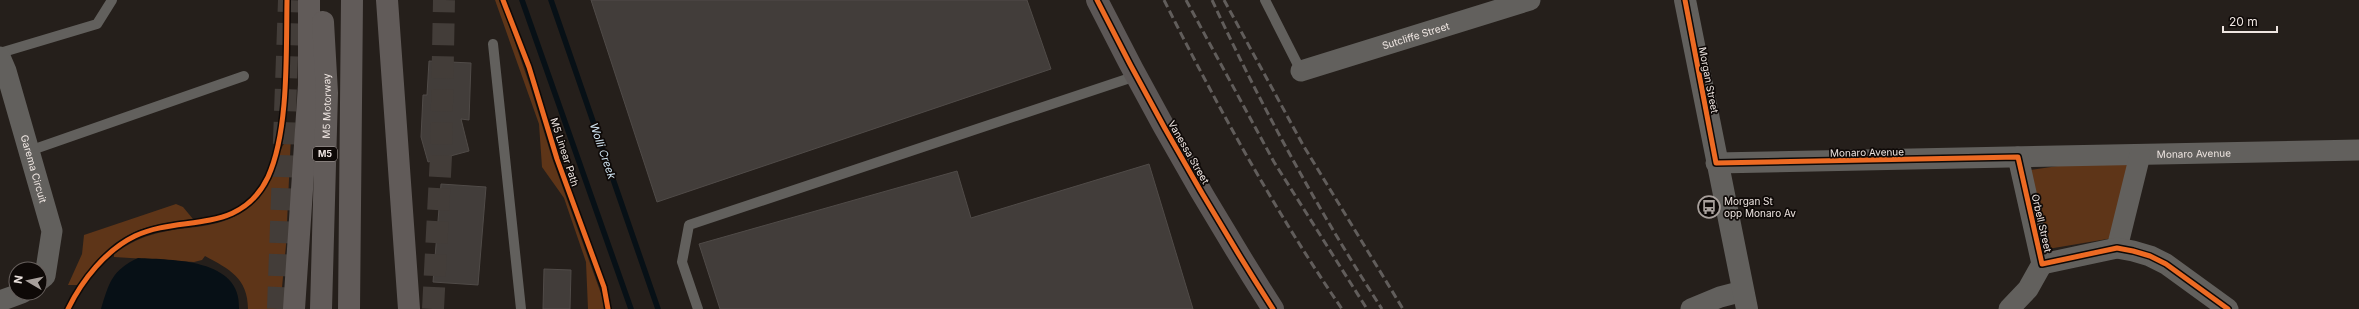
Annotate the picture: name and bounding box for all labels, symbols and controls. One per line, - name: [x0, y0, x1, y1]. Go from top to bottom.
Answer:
- scale bar: [2223, 8, 2277, 34]
- text: 20 m: [2229, 14, 2258, 29]
- street label: Sutcliffe Street: [1381, 19, 1451, 52]
- street label: Morgan Street: [1697, 46, 1721, 115]
- street label: M5 Motorway: [320, 73, 333, 139]
- street label: M5 Linear Path: [548, 116, 582, 188]
- street label: Vanessa Street: [1166, 118, 1212, 186]
- water label: Wolli Creek: [587, 121, 619, 182]
- street label: Garema Circuit: [19, 133, 50, 205]
- street label: Monaro Avenue: [1830, 145, 1904, 159]
- road number: M5: [313, 147, 337, 161]
- street label: Monaro Avenue: [2157, 147, 2231, 160]
- street label: Orbell Street: [2029, 193, 2055, 254]
- bus stop icon: Morgan St opp Monaro Av: [1696, 194, 1722, 220]
- place label: Morgan St opp Monaro Av: [1724, 195, 1796, 219]
- north arrow: [8, 261, 48, 301]
- text: N: [11, 274, 26, 285]

